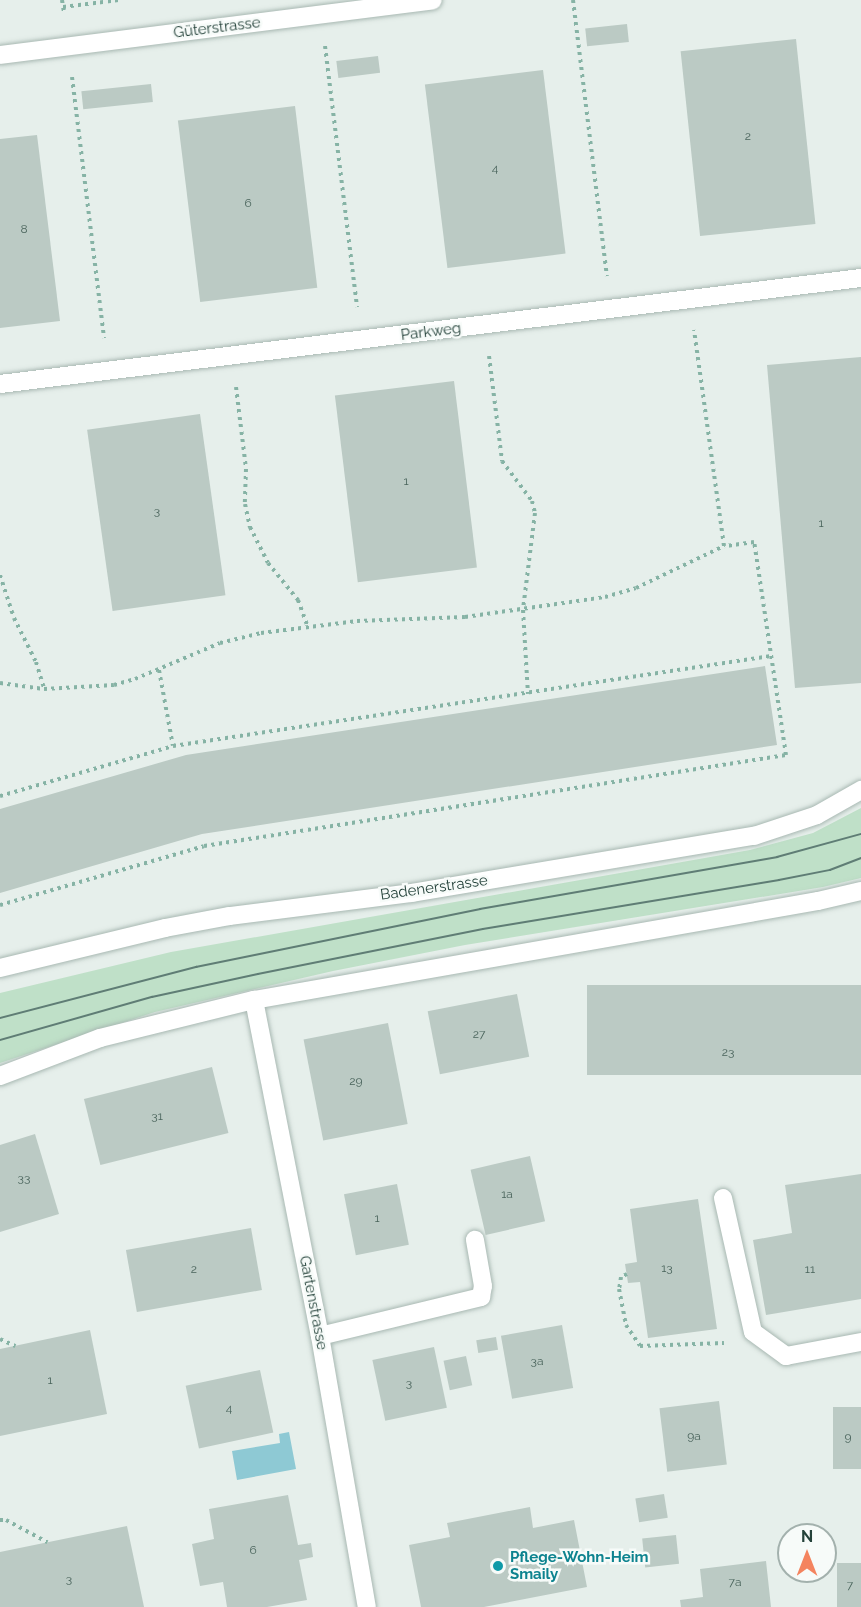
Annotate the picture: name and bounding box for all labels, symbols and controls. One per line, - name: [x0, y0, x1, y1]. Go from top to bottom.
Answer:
- street label: Güterstrasse: [172, 14, 262, 42]
- house number: 2: [745, 130, 751, 144]
- house number: 4: [492, 162, 498, 176]
- house number: 6: [244, 197, 252, 211]
- house number: 8: [20, 223, 28, 237]
- street label: Parkweg: [400, 319, 462, 345]
- house number: 1: [403, 475, 409, 489]
- house number: 3: [154, 505, 160, 519]
- house number: 1: [818, 517, 824, 531]
- street label: Badenerstrasse: [379, 872, 489, 904]
- house number: 27: [473, 1028, 485, 1042]
- house number: 23: [722, 1046, 734, 1060]
- house number: 29: [349, 1075, 363, 1089]
- house number: 31: [151, 1110, 163, 1124]
- house number: 33: [18, 1172, 30, 1186]
- house number: 1a: [501, 1188, 513, 1202]
- house number: 1: [374, 1212, 380, 1226]
- street label: Gartenstrasse: [295, 1254, 331, 1352]
- house number: 13: [661, 1262, 673, 1276]
- house number: 2: [191, 1263, 197, 1277]
- house number: 11: [805, 1263, 815, 1277]
- house number: 3a: [531, 1355, 543, 1369]
- house number: 1: [47, 1374, 53, 1388]
- house number: 3: [406, 1377, 412, 1391]
- house number: 4: [226, 1402, 232, 1416]
- house number: 9a: [687, 1430, 701, 1444]
- house number: 9: [844, 1431, 852, 1445]
- north arrow: [777, 1523, 837, 1583]
- text: N: [801, 1527, 813, 1546]
- house number: 6: [249, 1544, 257, 1558]
- place label: Pflege-Wohn-Heim Smaily: [510, 1548, 649, 1583]
- marker: Pflege-Wohn-Heim Smaily: [491, 1559, 505, 1573]
- house number: 3: [66, 1573, 72, 1587]
- house number: 7a: [729, 1576, 741, 1590]
- house number: 7: [847, 1579, 853, 1593]

